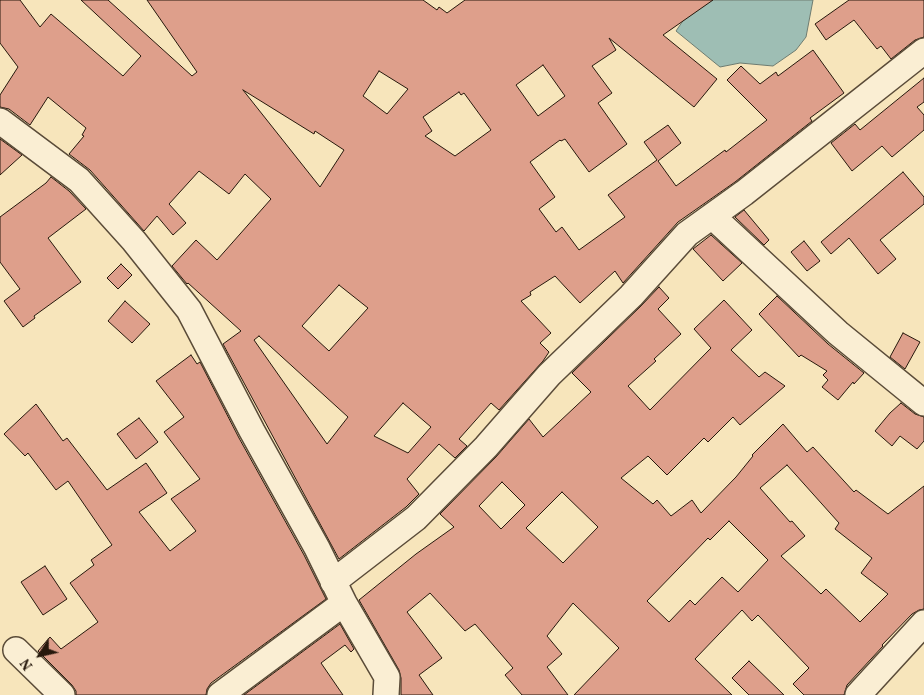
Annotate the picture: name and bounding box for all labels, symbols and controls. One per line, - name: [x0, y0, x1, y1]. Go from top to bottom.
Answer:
- north arrow: [15, 630, 65, 680]
- text: N: [17, 654, 38, 674]

